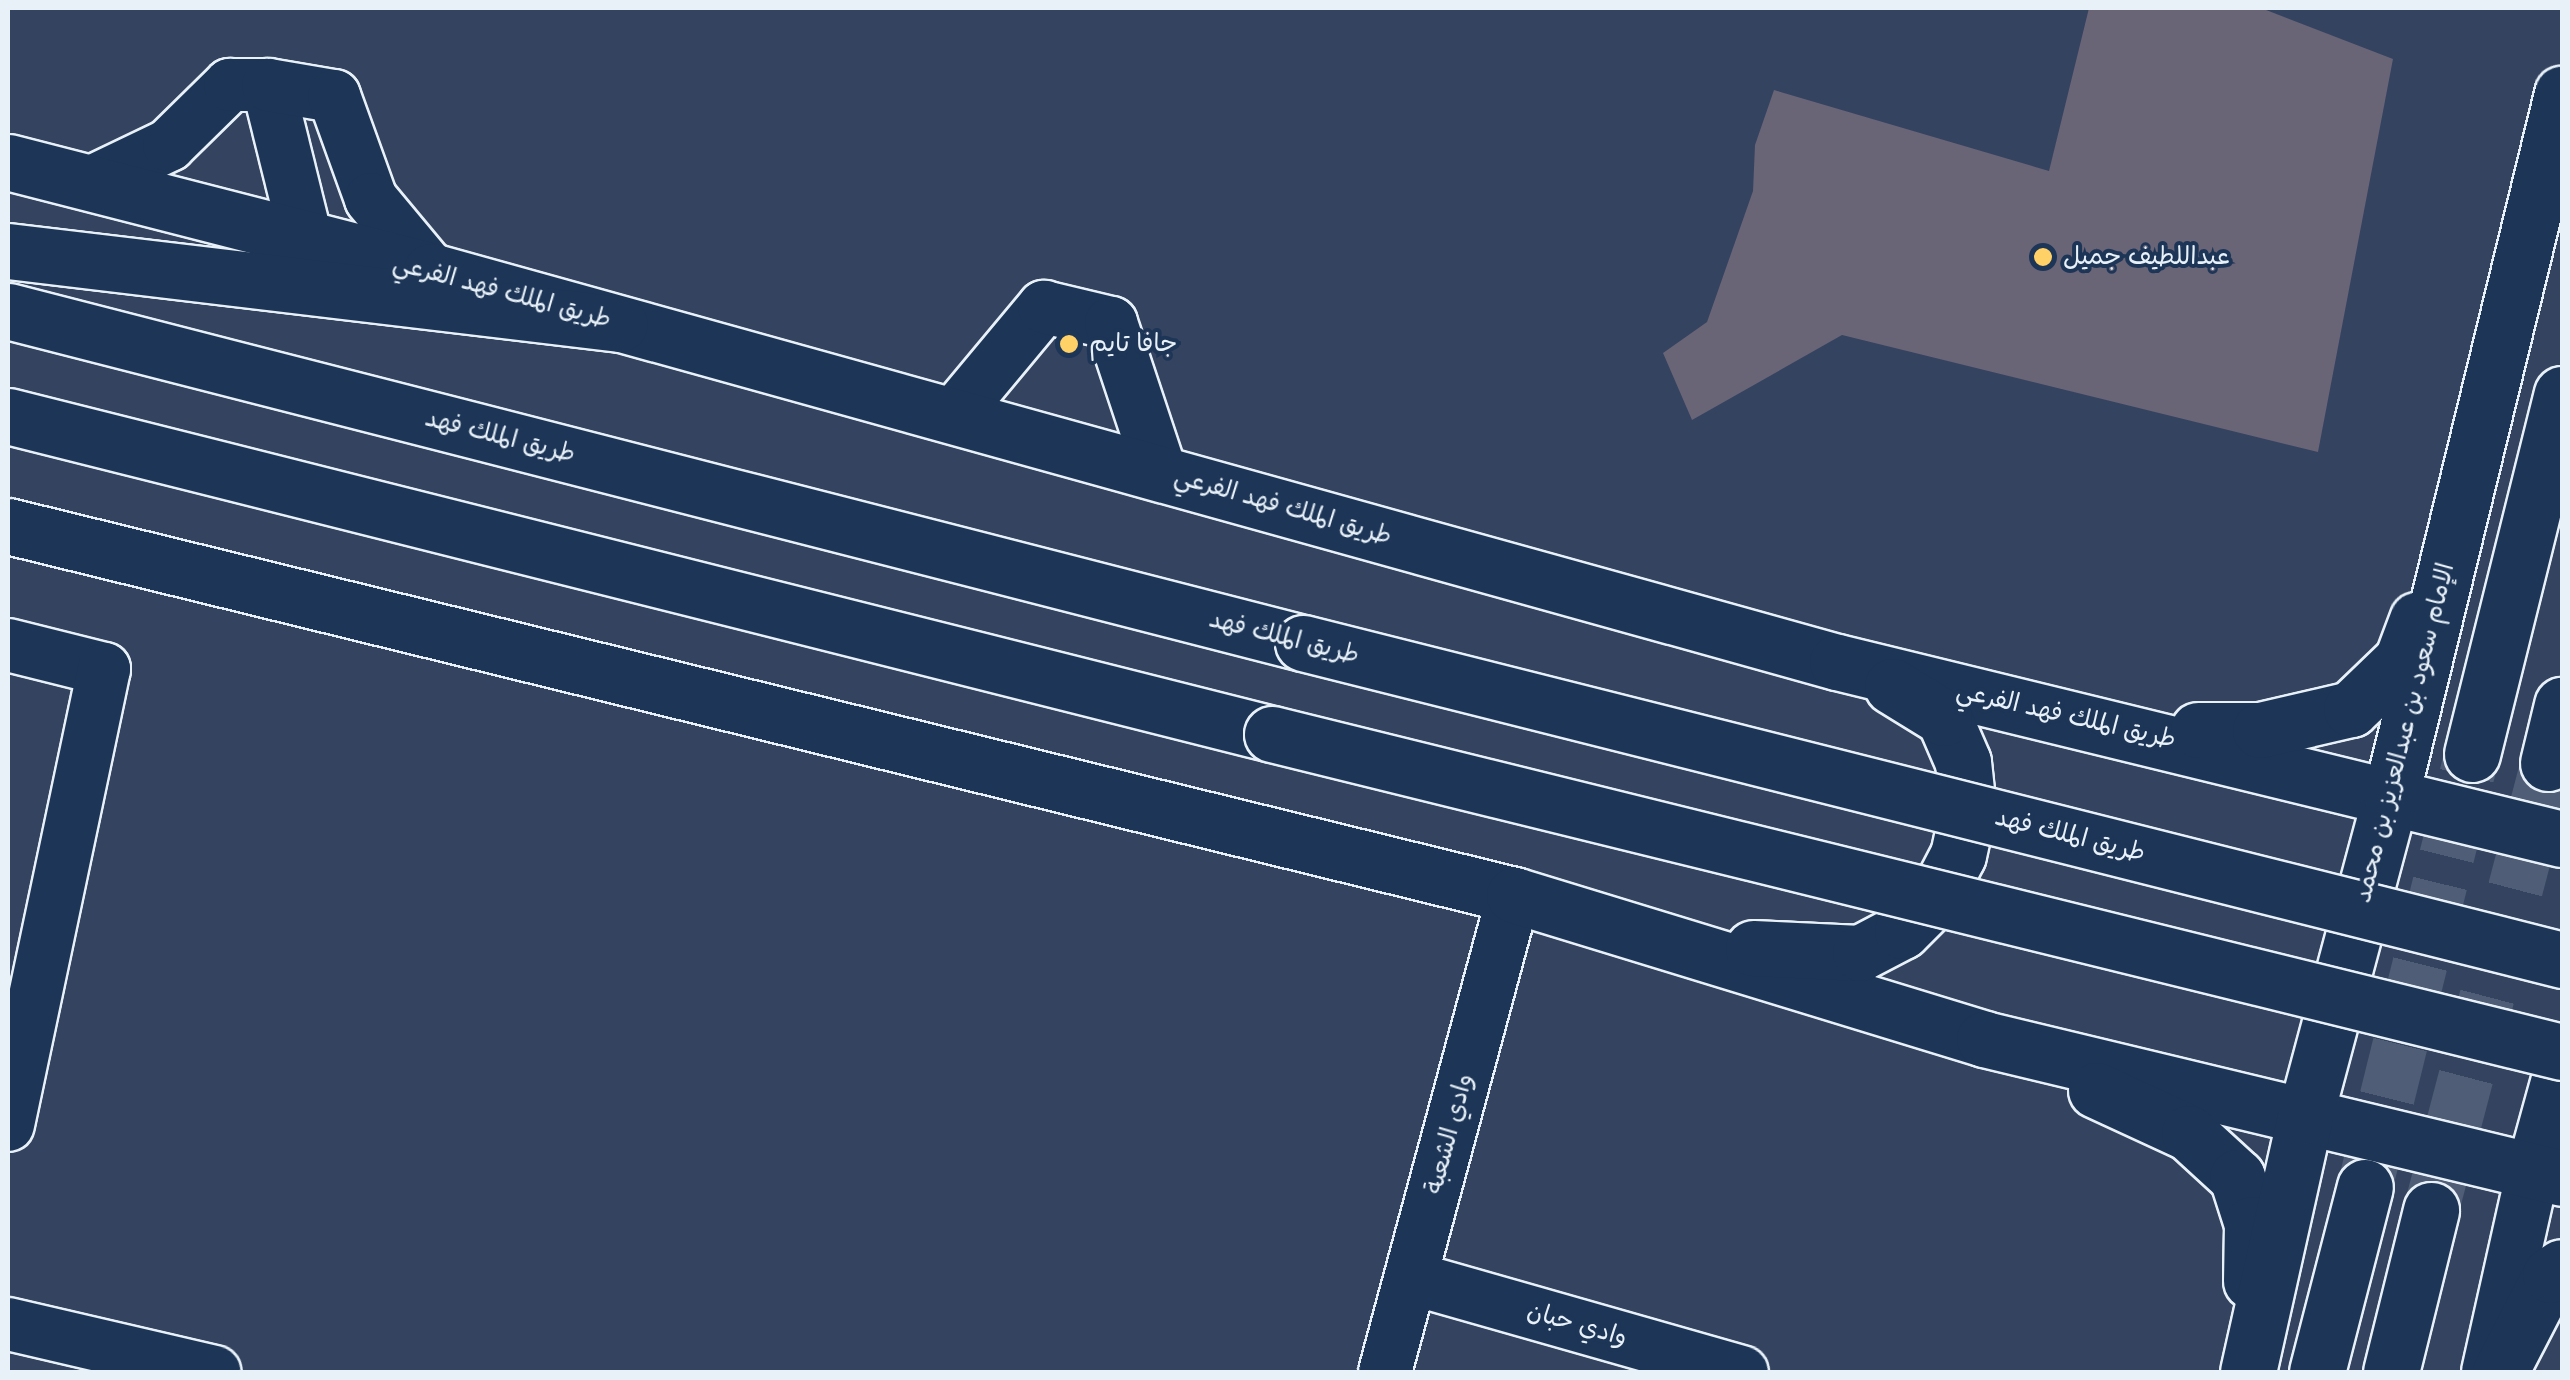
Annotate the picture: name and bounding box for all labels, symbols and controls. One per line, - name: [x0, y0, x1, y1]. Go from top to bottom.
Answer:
- place label: عبداللطيف جميل: [2063, 242, 2230, 272]
- marker: عبداللطيف جميل: [2032, 246, 2054, 268]
- street label: طريق الملك فهد الفرعي: [390, 248, 614, 336]
- place label: جافا تايم: [1089, 329, 1177, 359]
- marker: جافا تايم: [1058, 333, 1080, 355]
- street label: طريق الملك فهد: [422, 404, 578, 470]
- street label: طريق الملك فهد الفرعي: [1171, 462, 1395, 552]
- street label: الإمام سعود بن عبدالعزيز بن محمد: [2348, 560, 2462, 906]
- street label: طريق الملك فهد: [1206, 605, 1362, 671]
- street label: طريق الملك فهد الفرعي: [1953, 676, 2179, 756]
- street label: طريق الملك فهد: [1992, 803, 2148, 869]
- street label: وادي الشعبة: [1420, 1071, 1480, 1197]
- street label: وادي حبان: [1523, 1296, 1631, 1354]

